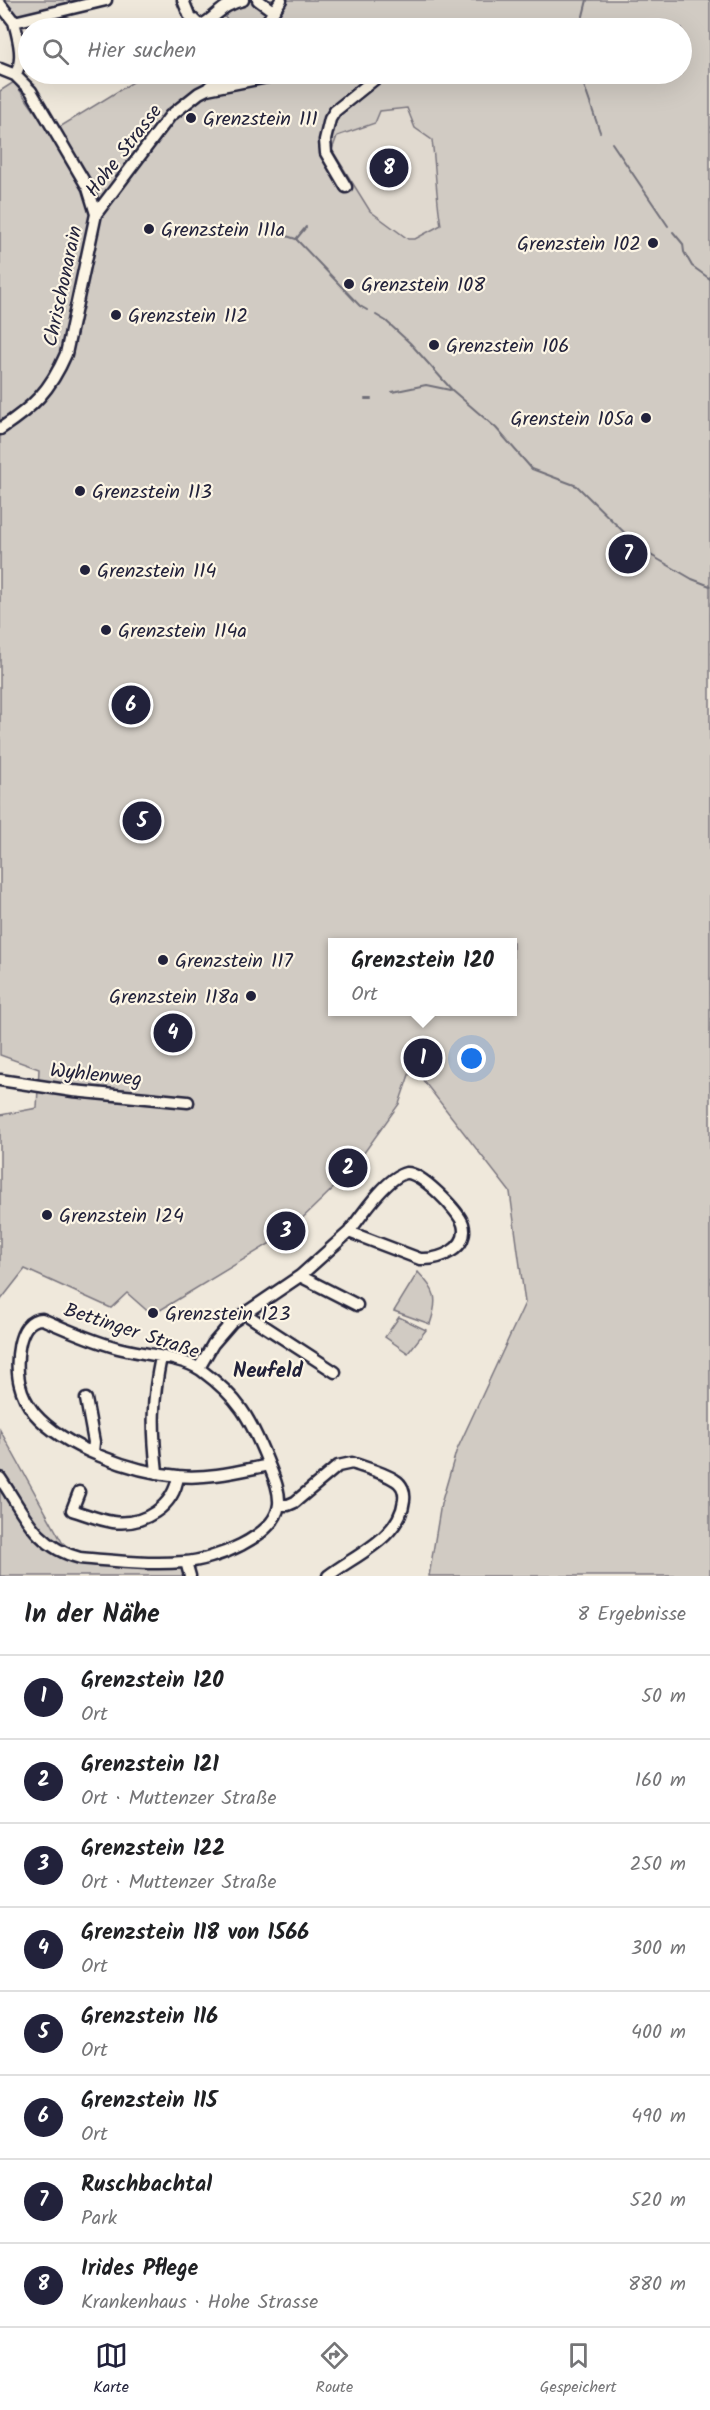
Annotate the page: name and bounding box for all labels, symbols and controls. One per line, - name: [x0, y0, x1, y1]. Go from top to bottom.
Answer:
- search box: [18, 18, 692, 84]
- text: Hier suchen: [87, 34, 196, 69]
- icon: search: [39, 35, 72, 68]
- street label: Hohe Strasse: [78, 98, 171, 205]
- place label: Grenzstein 111: [203, 104, 318, 136]
- marker: Grenzstein 111: [184, 111, 198, 125]
- pin: 8: [370, 146, 408, 190]
- place label: Grenzstein 111a: [161, 215, 285, 247]
- marker: Grenzstein 111a: [142, 222, 156, 236]
- street label: Chrischonarain: [36, 223, 92, 350]
- place label: Grenzstein 102: [517, 229, 641, 261]
- marker: Grenzstein 102: [646, 236, 660, 250]
- place label: Grenzstein 108: [361, 270, 486, 302]
- marker: Grenzstein 108: [342, 277, 356, 291]
- place label: Grenzstein 112: [128, 301, 248, 333]
- marker: Grenzstein 112: [109, 308, 123, 322]
- place label: Grenzstein 106: [446, 331, 569, 363]
- marker: Grenzstein 106: [427, 338, 441, 352]
- place label: Grenstein 105a: [510, 404, 634, 436]
- marker: Grenstein 105a: [639, 411, 653, 425]
- place label: Grenzstein 113: [92, 477, 212, 509]
- marker: Grenzstein 113: [73, 484, 87, 498]
- pin: 7: [608, 532, 648, 576]
- place label: Grenzstein 114: [97, 556, 217, 588]
- marker: Grenzstein 114: [78, 563, 92, 577]
- place label: Grenzstein 114a: [118, 616, 247, 648]
- marker: Grenzstein 114a: [99, 623, 113, 637]
- pin: 6: [112, 682, 150, 728]
- pin: 5: [122, 798, 162, 844]
- popup: [328, 938, 517, 1016]
- text: Grenzstein 120: [351, 944, 494, 979]
- place label: Grenzstein 117: [175, 946, 294, 978]
- marker: Grenzstein 117: [156, 953, 170, 967]
- text: Ort: [351, 979, 378, 1011]
- place label: Grenzstein 118a: [109, 982, 239, 1014]
- marker: Grenzstein 118a: [244, 989, 258, 1003]
- pin: 4: [154, 1010, 192, 1056]
- pin: 1: [404, 1036, 442, 1080]
- your location: [457, 1044, 486, 1073]
- street label: Wyhlenweg: [48, 1055, 143, 1097]
- pin: 2: [328, 1146, 368, 1190]
- place label: Grenzstein 124: [59, 1201, 184, 1233]
- marker: Grenzstein 124: [40, 1208, 54, 1222]
- pin: 3: [266, 1208, 306, 1254]
- street label: Bettinger Straße: [59, 1295, 203, 1369]
- place label: Grenzstein 123: [165, 1299, 290, 1331]
- marker: Grenzstein 123: [146, 1306, 160, 1320]
- district label: Neufeld: [233, 1355, 304, 1388]
- text: In der Nähe: [24, 1594, 160, 1636]
- text: 8 Ergebnisse: [577, 1599, 686, 1631]
- text: Grenzstein 120: [81, 1664, 224, 1699]
- text: 1: [40, 1681, 47, 1713]
- text: 50 m: [641, 1681, 686, 1713]
- text: Ort: [81, 1699, 108, 1731]
- text: Grenzstein 121: [81, 1748, 219, 1783]
- text: 2: [38, 1765, 49, 1797]
- text: 160 m: [635, 1765, 686, 1797]
- text: Ort · Muttenzer Straße: [81, 1783, 276, 1815]
- text: Grenzstein 122: [81, 1832, 225, 1867]
- text: 3: [38, 1849, 49, 1881]
- text: 250 m: [630, 1849, 686, 1881]
- text: Ort · Muttenzer Straße: [81, 1867, 276, 1899]
- text: Grenzstein 118 von 1566: [81, 1916, 309, 1951]
- text: 4: [38, 1933, 49, 1965]
- text: 300 m: [631, 1933, 686, 1965]
- text: Ort: [81, 1951, 108, 1983]
- text: Grenzstein 116: [81, 2000, 218, 2035]
- text: 5: [38, 2017, 49, 2049]
- text: 400 m: [631, 2017, 686, 2049]
- text: Ort: [81, 2035, 108, 2067]
- text: Grenzstein 115: [81, 2084, 217, 2119]
- text: 6: [38, 2101, 49, 2133]
- text: 490 m: [631, 2101, 686, 2133]
- text: Ort: [81, 2119, 108, 2151]
- text: Ruschbachtal: [81, 2168, 212, 2203]
- text: 7: [39, 2185, 48, 2217]
- text: 520 m: [630, 2185, 686, 2217]
- text: Park: [81, 2203, 117, 2235]
- text: Irides Pflege: [81, 2252, 198, 2287]
- text: 8: [38, 2269, 49, 2301]
- text: 880 m: [628, 2269, 686, 2301]
- text: Krankenhaus · Hohe Strasse: [81, 2287, 318, 2319]
- tab: Karte: [93, 2339, 129, 2400]
- tab: Route: [316, 2339, 353, 2400]
- tab: Gespeichert: [540, 2339, 617, 2400]

